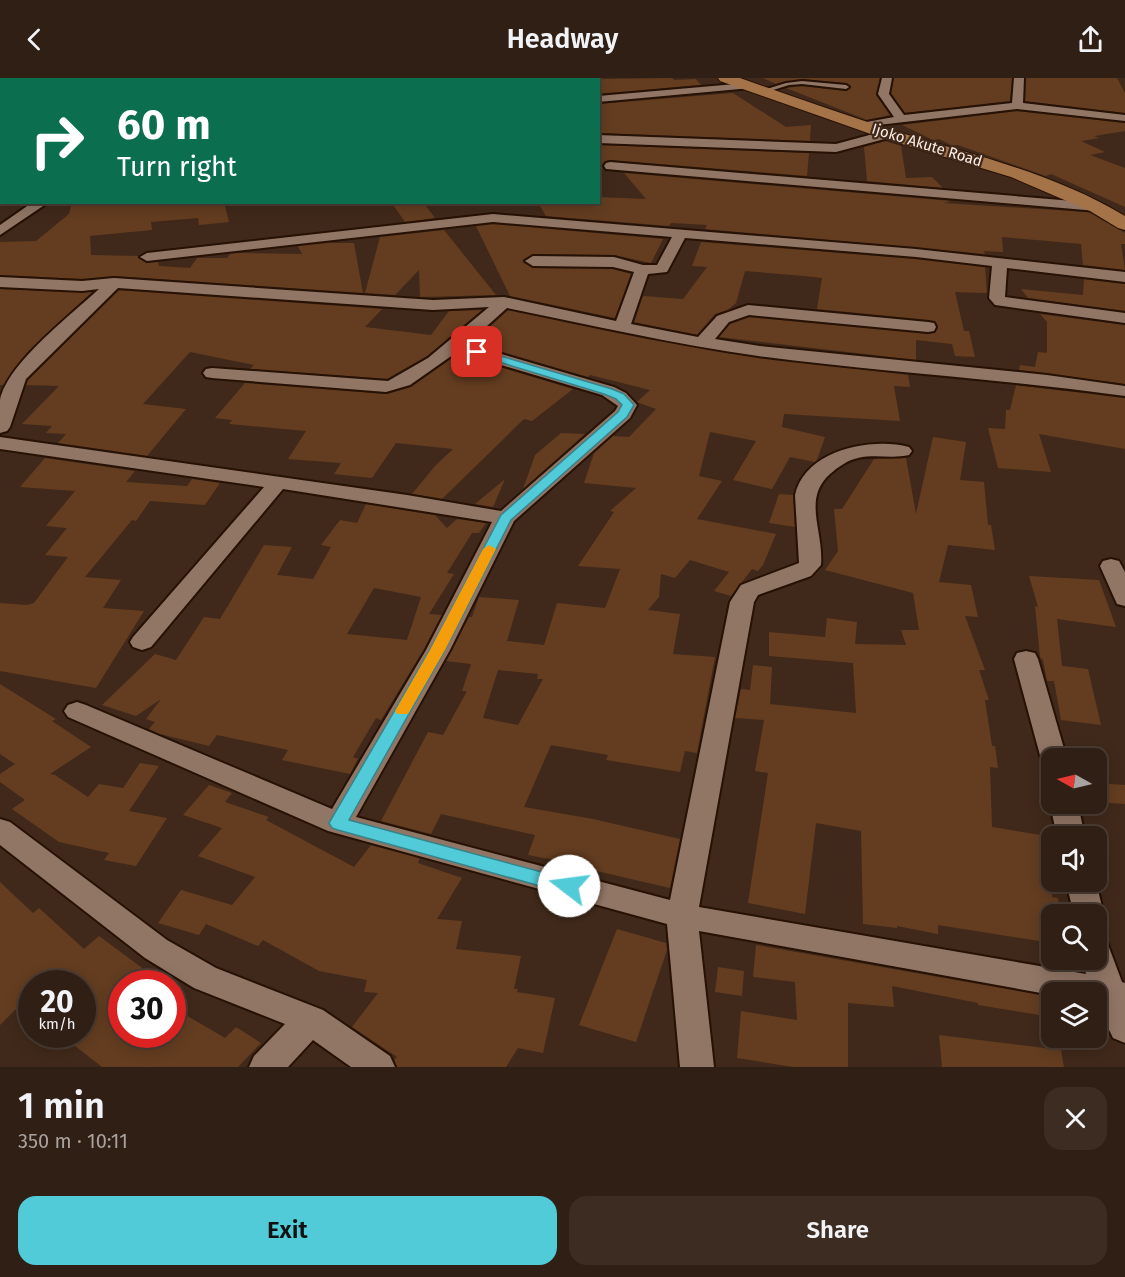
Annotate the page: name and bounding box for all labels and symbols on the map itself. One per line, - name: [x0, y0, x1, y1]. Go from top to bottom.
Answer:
- street label: Ijoko Akute Road: [870, 120, 984, 170]
- pin: [451, 326, 502, 377]
- north arrow: [1041, 748, 1107, 814]
- position arrow: [537, 854, 601, 918]
- speed limit sign: 30: [108, 970, 186, 1048]

